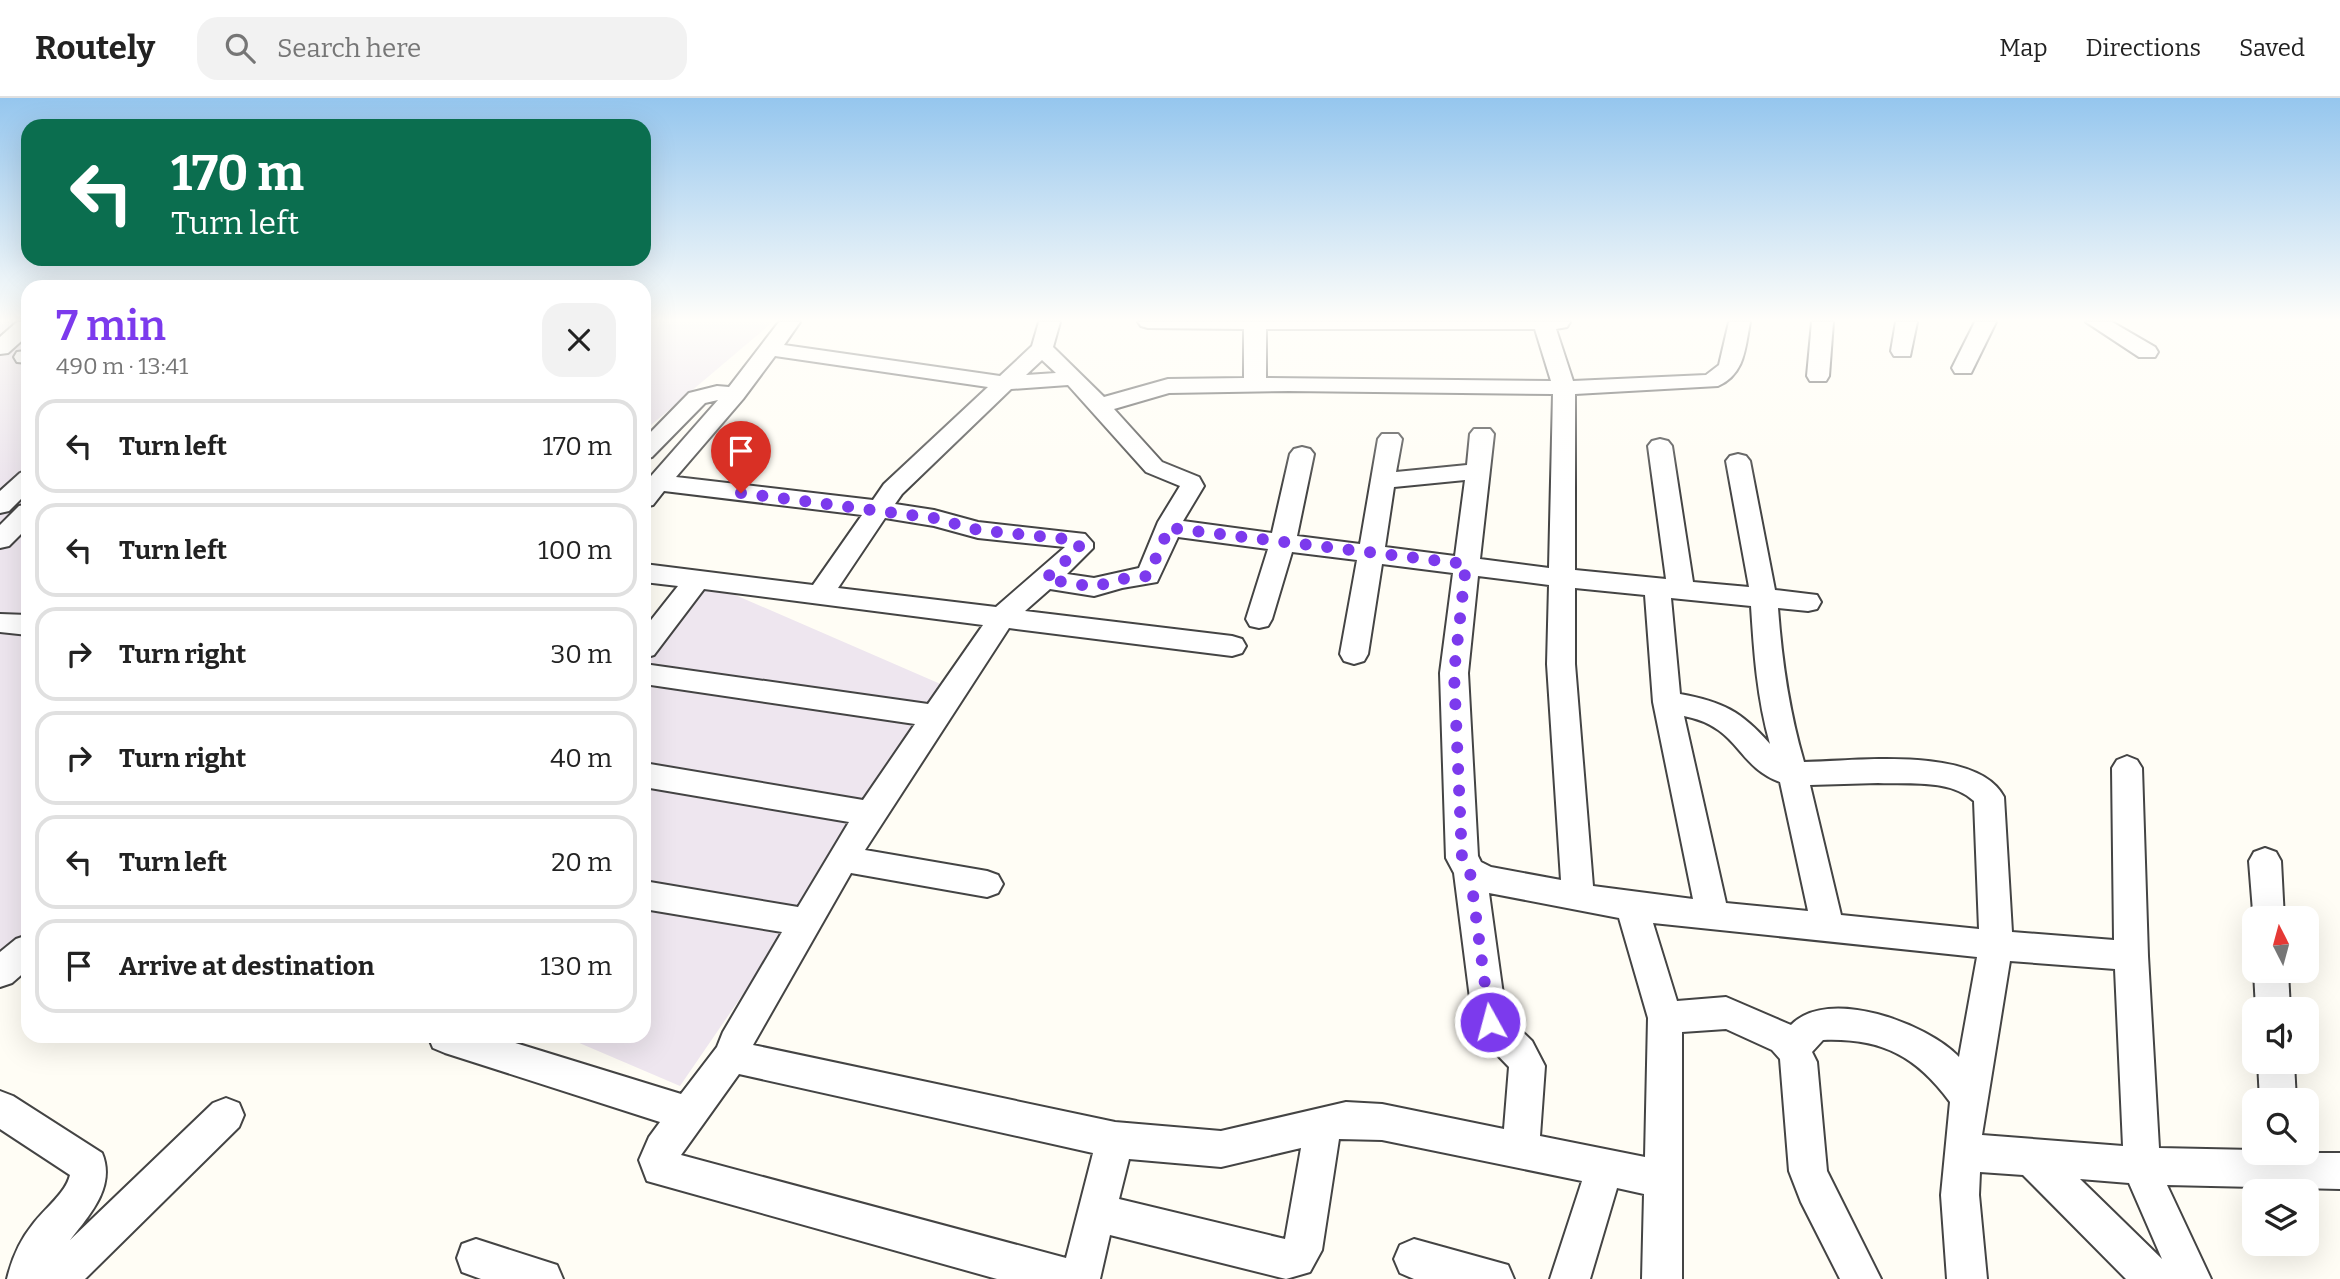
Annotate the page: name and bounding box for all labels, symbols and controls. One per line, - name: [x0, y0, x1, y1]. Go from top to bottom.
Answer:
- search box: [197, 17, 687, 80]
- text: Routely: [35, 28, 155, 68]
- icon: search: [221, 29, 259, 67]
- text: Search here: [277, 33, 421, 64]
- text: Map: [1999, 34, 2048, 62]
- text: Directions: [2086, 34, 2201, 62]
- text: Saved: [2239, 34, 2305, 62]
- text: 170 m: [171, 144, 304, 203]
- icon: left: [56, 147, 147, 238]
- text: Turn left: [171, 204, 299, 242]
- text: 7 min: [56, 301, 166, 351]
- button: close: [542, 303, 616, 377]
- text: 490 m · 13:41: [56, 352, 188, 380]
- pin: [711, 421, 771, 493]
- icon: left: [60, 427, 98, 465]
- text: Turn left: [119, 431, 227, 462]
- text: 170 m: [542, 431, 612, 462]
- icon: arrive: [722, 432, 760, 470]
- icon: left: [60, 531, 98, 569]
- text: Turn left: [119, 535, 227, 566]
- text: 100 m: [538, 535, 612, 566]
- icon: right: [60, 635, 98, 673]
- text: Turn right: [119, 639, 246, 670]
- text: 30 m: [551, 639, 612, 670]
- icon: right: [60, 739, 98, 777]
- text: Turn right: [119, 743, 246, 774]
- text: 40 m: [550, 743, 612, 774]
- icon: left: [60, 843, 98, 881]
- text: Turn left: [119, 847, 227, 878]
- text: 20 m: [551, 847, 612, 878]
- north arrow: [2242, 906, 2319, 984]
- map controls: [2242, 906, 2319, 1256]
- icon: arrive: [60, 947, 98, 985]
- text: Arrive at destination: [119, 951, 374, 982]
- text: 130 m: [540, 951, 612, 982]
- position arrow: [1453, 985, 1527, 1059]
- button: sound: [2242, 997, 2319, 1074]
- button: search: [2242, 1088, 2319, 1165]
- button: layers: [2242, 1179, 2319, 1256]

